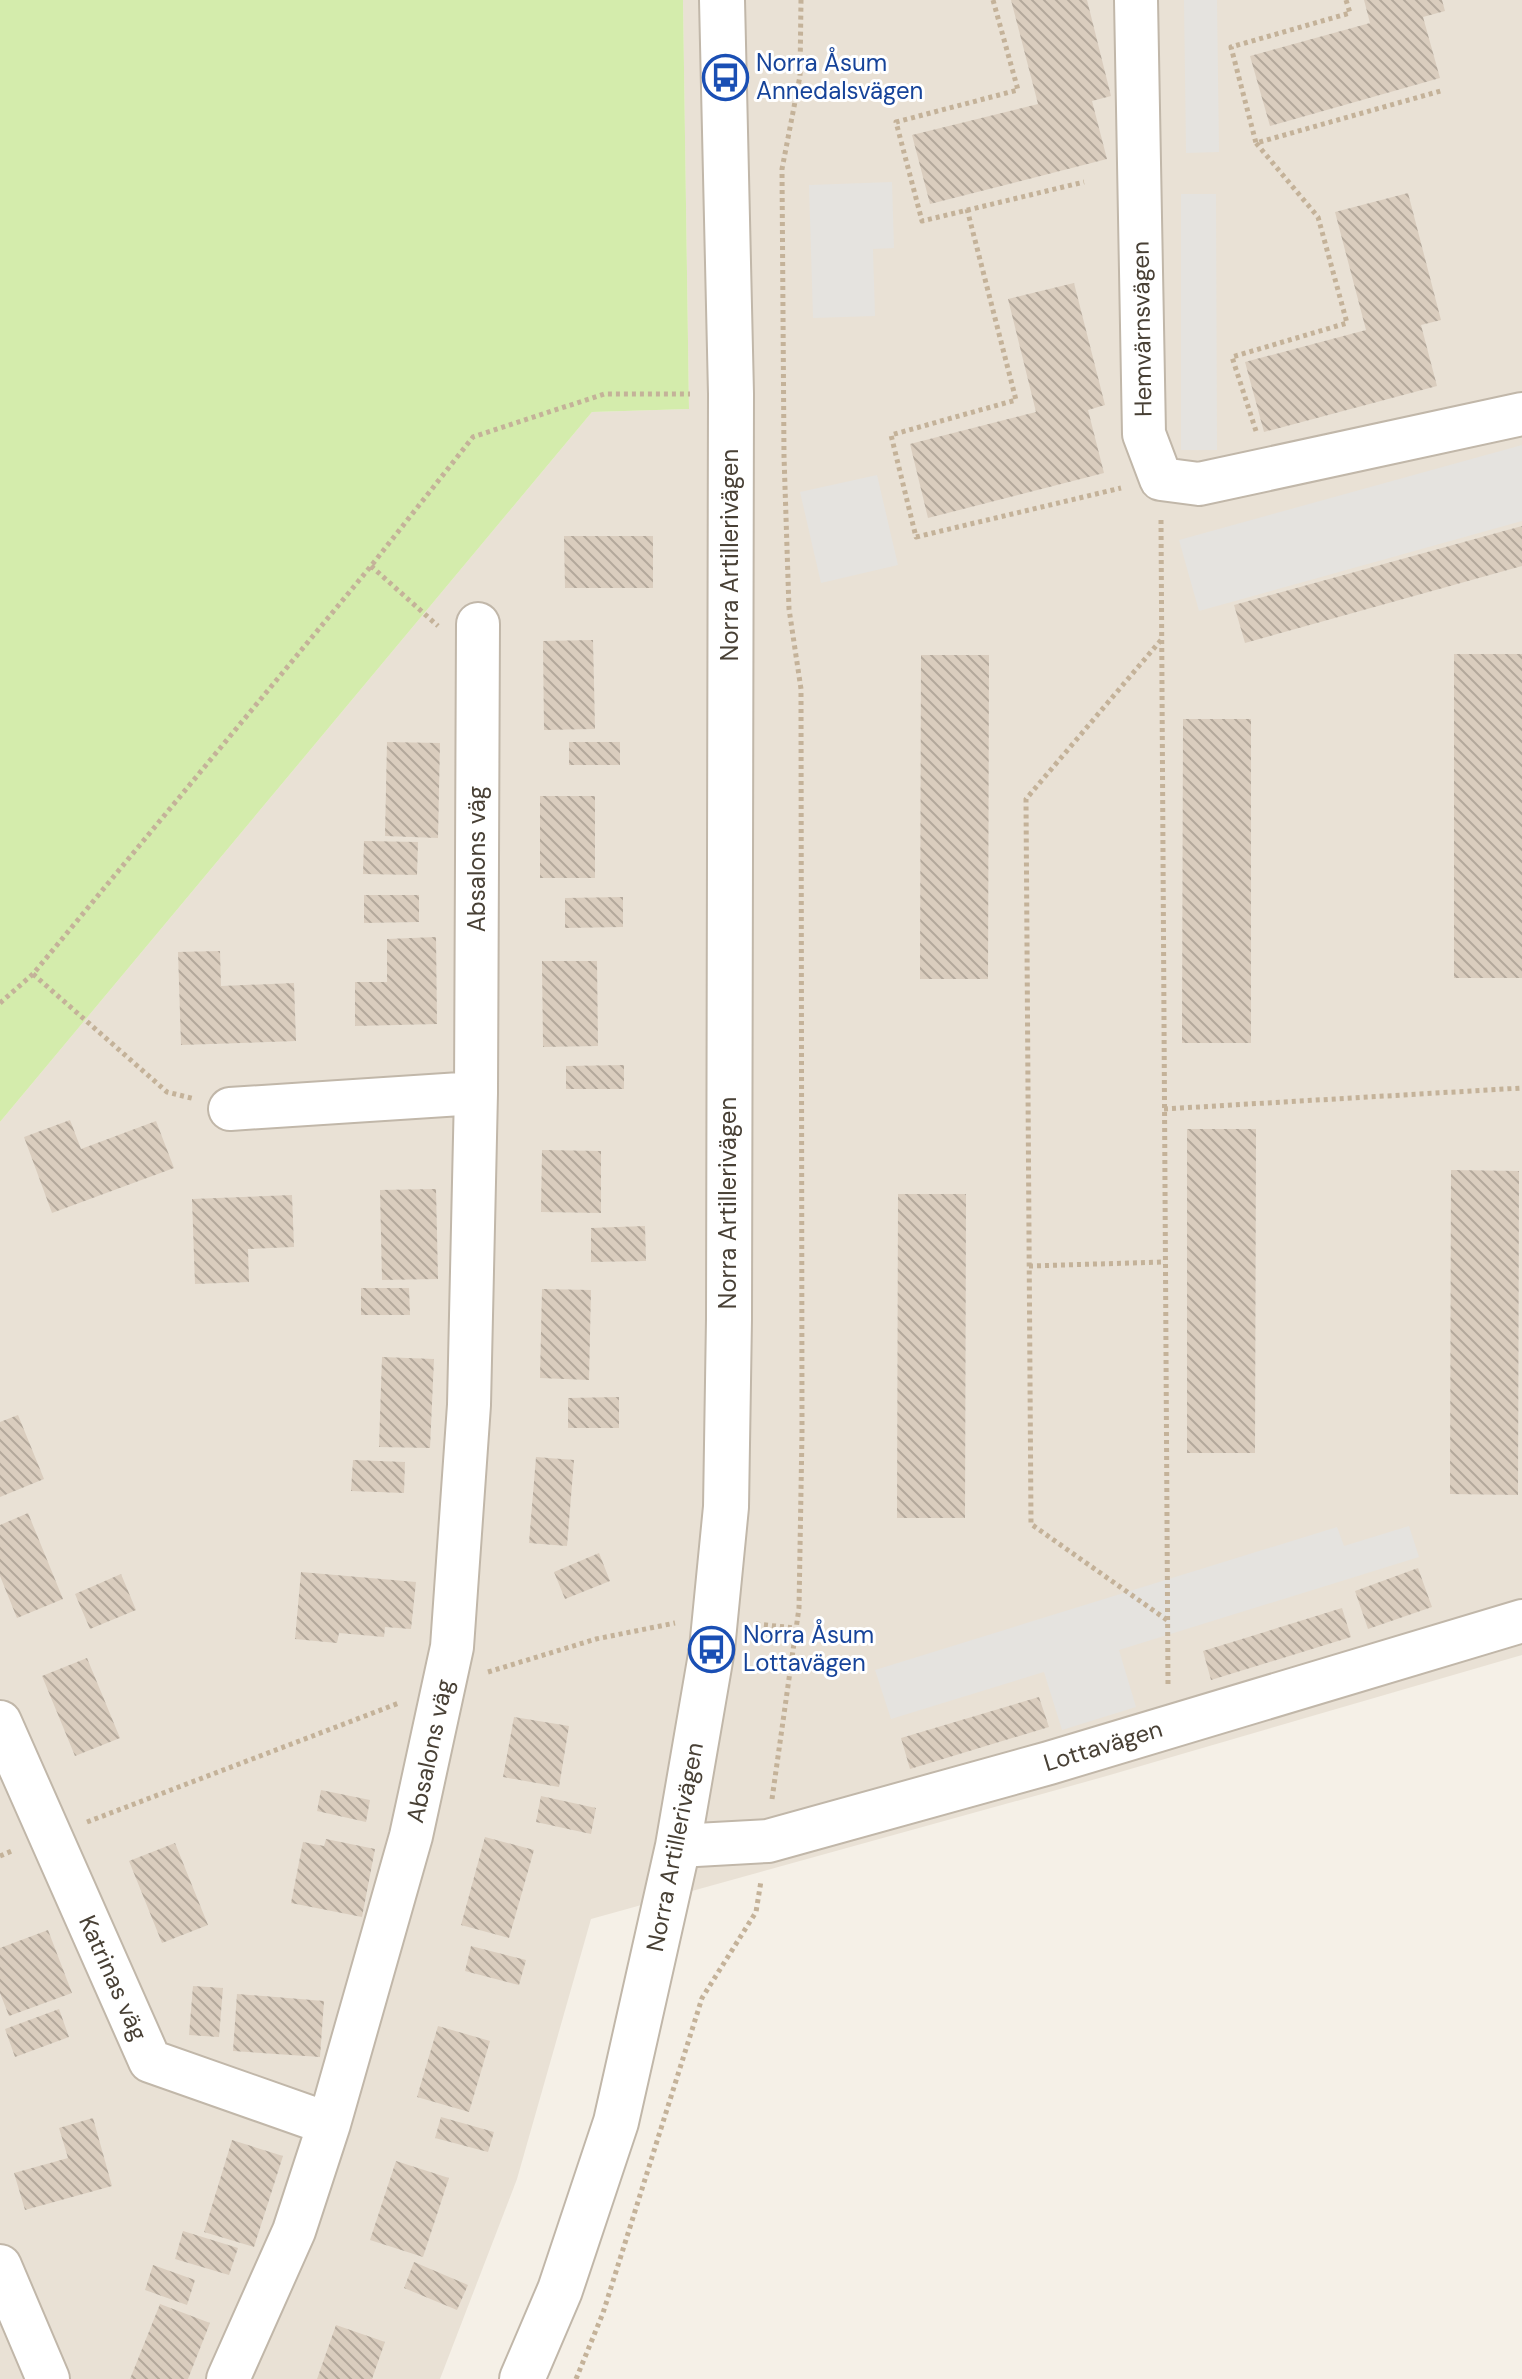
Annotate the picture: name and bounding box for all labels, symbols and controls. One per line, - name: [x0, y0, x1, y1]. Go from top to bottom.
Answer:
- place label: Norra Åsum Annedalsvägen: [756, 47, 923, 106]
- bus stop icon: Norra Åsum Annedalsvägen: [701, 53, 749, 101]
- street label: Hemvärnsvägen: [1124, 241, 1159, 417]
- street label: Norra Artillerivägen: [714, 449, 745, 661]
- street label: Absalons väg: [461, 786, 492, 932]
- street label: Norra Artillerivägen: [712, 1097, 743, 1309]
- place label: Norra Åsum Lottavägen: [743, 1619, 874, 1678]
- bus stop icon: Norra Åsum Lottavägen: [688, 1625, 736, 1673]
- street label: Absalons väg: [399, 1676, 460, 1826]
- street label: Lottavägen: [1040, 1713, 1166, 1778]
- street label: Norra Artillerivägen: [639, 1740, 710, 1954]
- street label: Katrinas väg: [72, 1910, 155, 2045]

